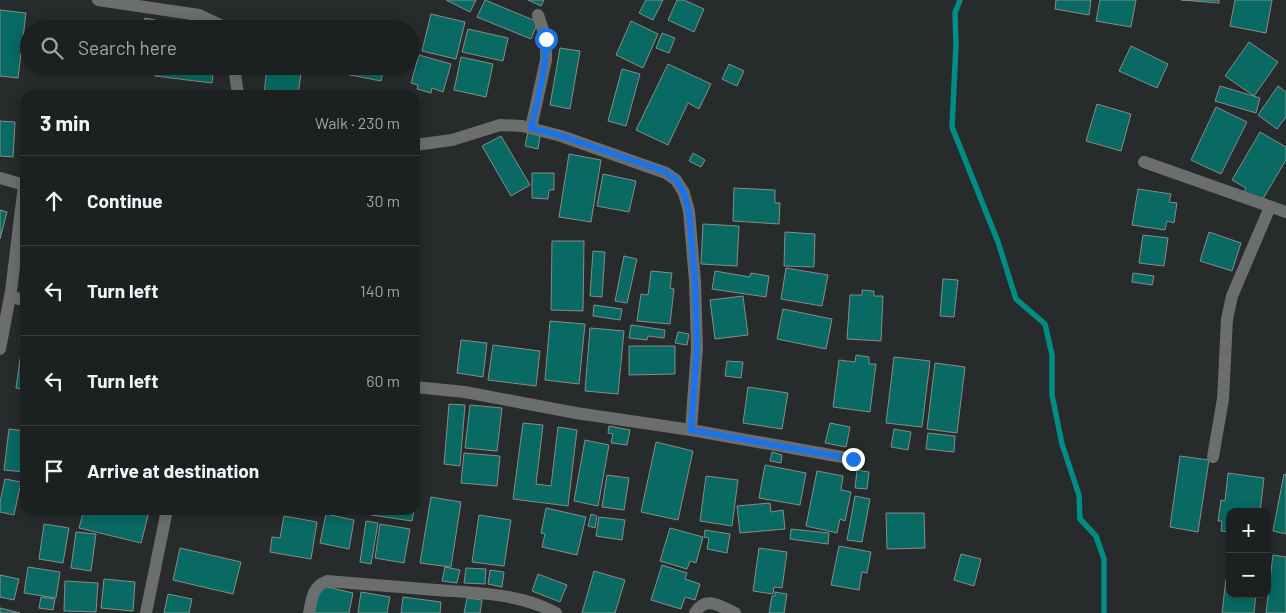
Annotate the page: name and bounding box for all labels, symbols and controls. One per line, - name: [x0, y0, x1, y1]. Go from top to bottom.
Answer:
- search box: [20, 20, 420, 75]
- route start: [535, 28, 558, 51]
- icon: search: [38, 34, 66, 62]
- text: Search here: [78, 36, 177, 59]
- text: 3 min: [40, 110, 90, 135]
- text: Walk · 230 m: [315, 113, 400, 132]
- icon: ahead: [40, 187, 68, 215]
- text: Continue: [87, 189, 163, 212]
- text: 30 m: [366, 191, 400, 210]
- icon: left: [40, 277, 68, 305]
- text: Turn left: [87, 279, 158, 302]
- text: 140 m: [360, 281, 400, 300]
- icon: left: [40, 367, 68, 395]
- text: Turn left: [87, 369, 158, 392]
- text: 60 m: [366, 371, 400, 390]
- route end: [842, 448, 865, 471]
- icon: arrive: [40, 457, 68, 485]
- text: Arrive at destination: [87, 459, 259, 482]
- map controls: [1226, 508, 1271, 598]
- button: +: [1226, 508, 1271, 553]
- button: −: [1226, 553, 1271, 598]

